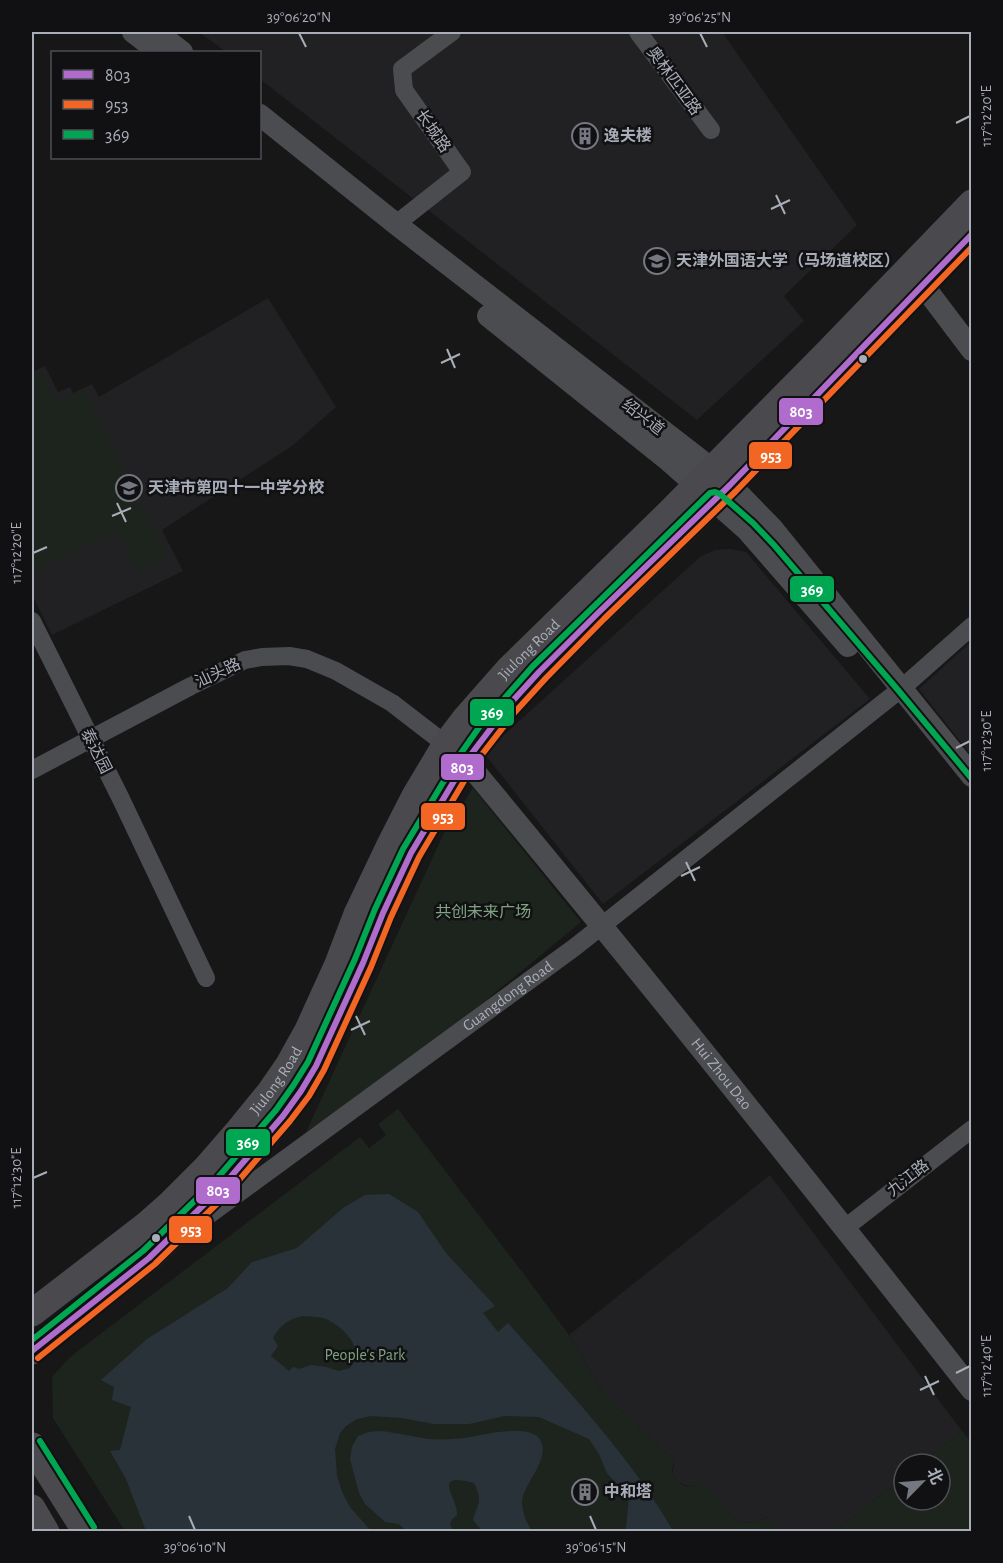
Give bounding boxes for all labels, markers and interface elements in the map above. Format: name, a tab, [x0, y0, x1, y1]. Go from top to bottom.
text: 39°06'20"N	[267, 10, 331, 25]
text: 39°06'25"N	[669, 10, 731, 25]
street label: 奥林匹亚路	[644, 43, 705, 118]
legend	[51, 51, 261, 159]
text: 803	[105, 67, 130, 85]
text: 117°12'20"E	[979, 85, 994, 147]
text: 953	[105, 97, 128, 115]
street label: 长城路	[413, 106, 454, 155]
building icon: 逸夫楼	[570, 121, 600, 151]
text: 369	[105, 127, 129, 145]
place label: 逸夫楼	[604, 127, 652, 144]
school or university icon: 天津外国语大学（马场道校区）	[642, 246, 672, 276]
place label: 天津外国语大学（马场道校区）	[676, 251, 900, 269]
unlabelled marker	[857, 353, 869, 365]
street label: 绍兴道	[619, 395, 667, 438]
line badge: 803	[778, 397, 824, 426]
text: 803	[789, 404, 813, 420]
line badge: 953	[748, 441, 793, 470]
text: 953	[760, 448, 782, 464]
school or university icon: 天津市第四十一中学分校	[114, 473, 144, 503]
place label: 天津市第四十一中学分校	[148, 478, 325, 496]
text: 117°12'20"E	[9, 522, 24, 584]
line badge: 369	[789, 575, 835, 603]
text: 369	[801, 582, 823, 598]
street label: Jiulong Road	[495, 616, 563, 683]
street label: 汕头路	[192, 655, 243, 690]
line badge: 369	[469, 698, 515, 727]
text: 369	[481, 705, 503, 721]
text: 117°12'30"E	[979, 711, 994, 771]
street label: 泰达园	[78, 726, 115, 776]
line badge: 803	[440, 753, 485, 781]
text: 803	[450, 760, 474, 776]
line badge: 953	[420, 802, 466, 831]
text: 953	[432, 809, 454, 825]
park label: 共创未来广场	[435, 903, 531, 920]
street label: Guangdong Road	[460, 958, 556, 1034]
street label: Hui Zhou Dao	[688, 1035, 755, 1113]
street label: Jiulong Road	[247, 1044, 305, 1118]
line badge: 369	[225, 1128, 271, 1157]
text: 369	[237, 1135, 259, 1151]
text: 117°12'30"E	[9, 1148, 24, 1208]
street label: 九江路	[884, 1156, 932, 1199]
line badge: 803	[195, 1176, 241, 1205]
text: 803	[206, 1183, 230, 1199]
line badge: 953	[168, 1215, 213, 1244]
text: 953	[180, 1222, 202, 1238]
unlabelled marker	[150, 1232, 162, 1244]
text: 117°12'40"E	[979, 1335, 994, 1397]
park label: People's Park	[325, 1347, 406, 1363]
north arrow	[892, 1452, 952, 1512]
text: 北	[924, 1465, 946, 1487]
building icon: 中和塔	[570, 1477, 600, 1507]
place label: 中和塔	[604, 1483, 652, 1500]
text: 39°06'10"N	[164, 1540, 226, 1555]
text: 39°06'15"N	[566, 1540, 626, 1555]

